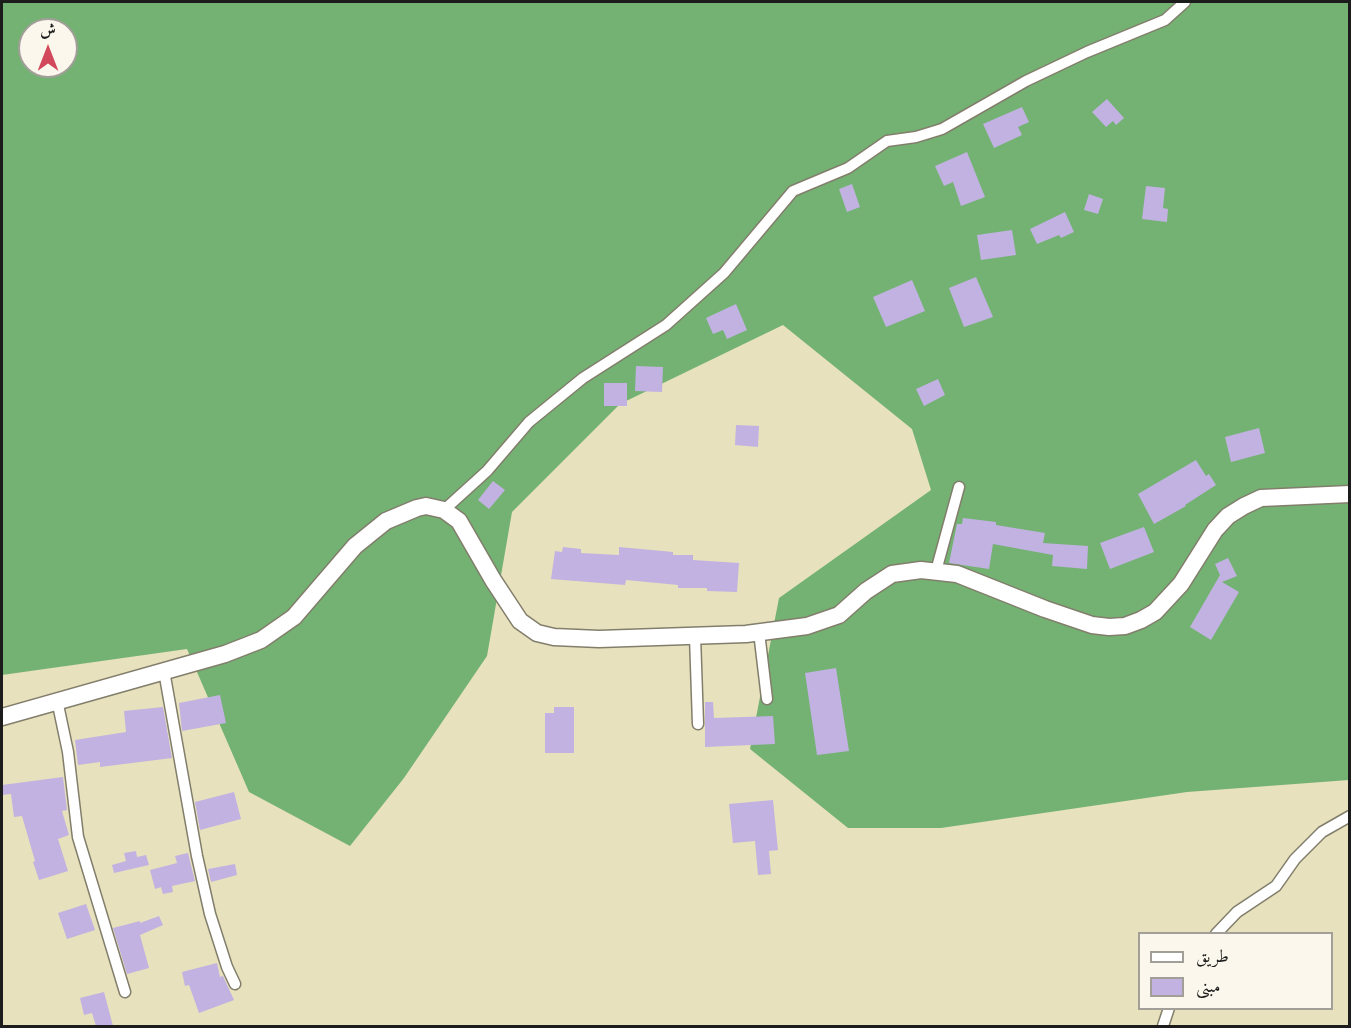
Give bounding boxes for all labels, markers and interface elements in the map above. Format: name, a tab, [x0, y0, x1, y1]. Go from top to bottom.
north arrow	[18, 18, 78, 78]
text: ش	[40, 20, 56, 43]
legend	[1138, 932, 1333, 1010]
text: طريق	[1196, 945, 1229, 971]
text: مبنى	[1196, 975, 1221, 1001]

